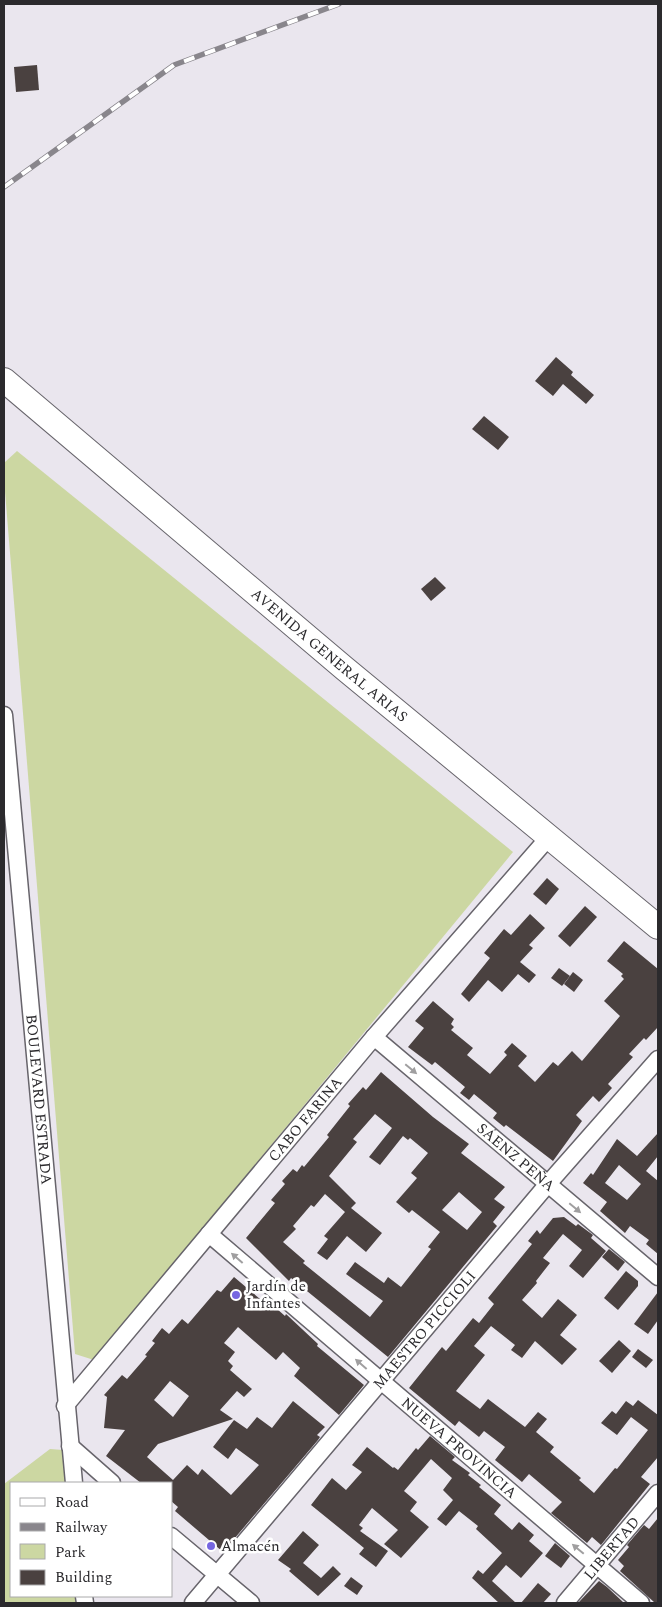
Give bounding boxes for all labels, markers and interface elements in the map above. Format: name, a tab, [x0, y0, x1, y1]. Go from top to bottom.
street label: AVENIDA GENERAL ARIAS	[246, 583, 412, 728]
street label: BOULEVARD ESTRADA	[19, 1013, 58, 1186]
one-way arrow	[404, 1063, 417, 1074]
street label: CABO FARINA	[263, 1072, 348, 1167]
street label: SÁENZ PEÑA	[472, 1118, 560, 1197]
one-way arrow	[568, 1202, 581, 1213]
one-way arrow	[231, 1253, 244, 1264]
street label: MAESTRO PICCIOLI	[368, 1266, 482, 1395]
place label: Jardín de Infantes	[246, 1275, 306, 1315]
marker: Jardín de Infantes	[230, 1289, 242, 1301]
one-way arrow	[354, 1359, 367, 1370]
street label: NUEVA PROVINCIA	[396, 1392, 522, 1504]
legend	[10, 1482, 172, 1597]
text: Road	[55, 1491, 89, 1514]
street label: LIBERTAD	[578, 1511, 646, 1585]
text: Railway	[55, 1516, 108, 1539]
place label: Almacén	[221, 1535, 280, 1558]
marker: Almacén	[205, 1540, 217, 1552]
text: Park	[55, 1541, 86, 1564]
one-way arrow	[571, 1543, 584, 1554]
text: Building	[55, 1566, 112, 1589]

